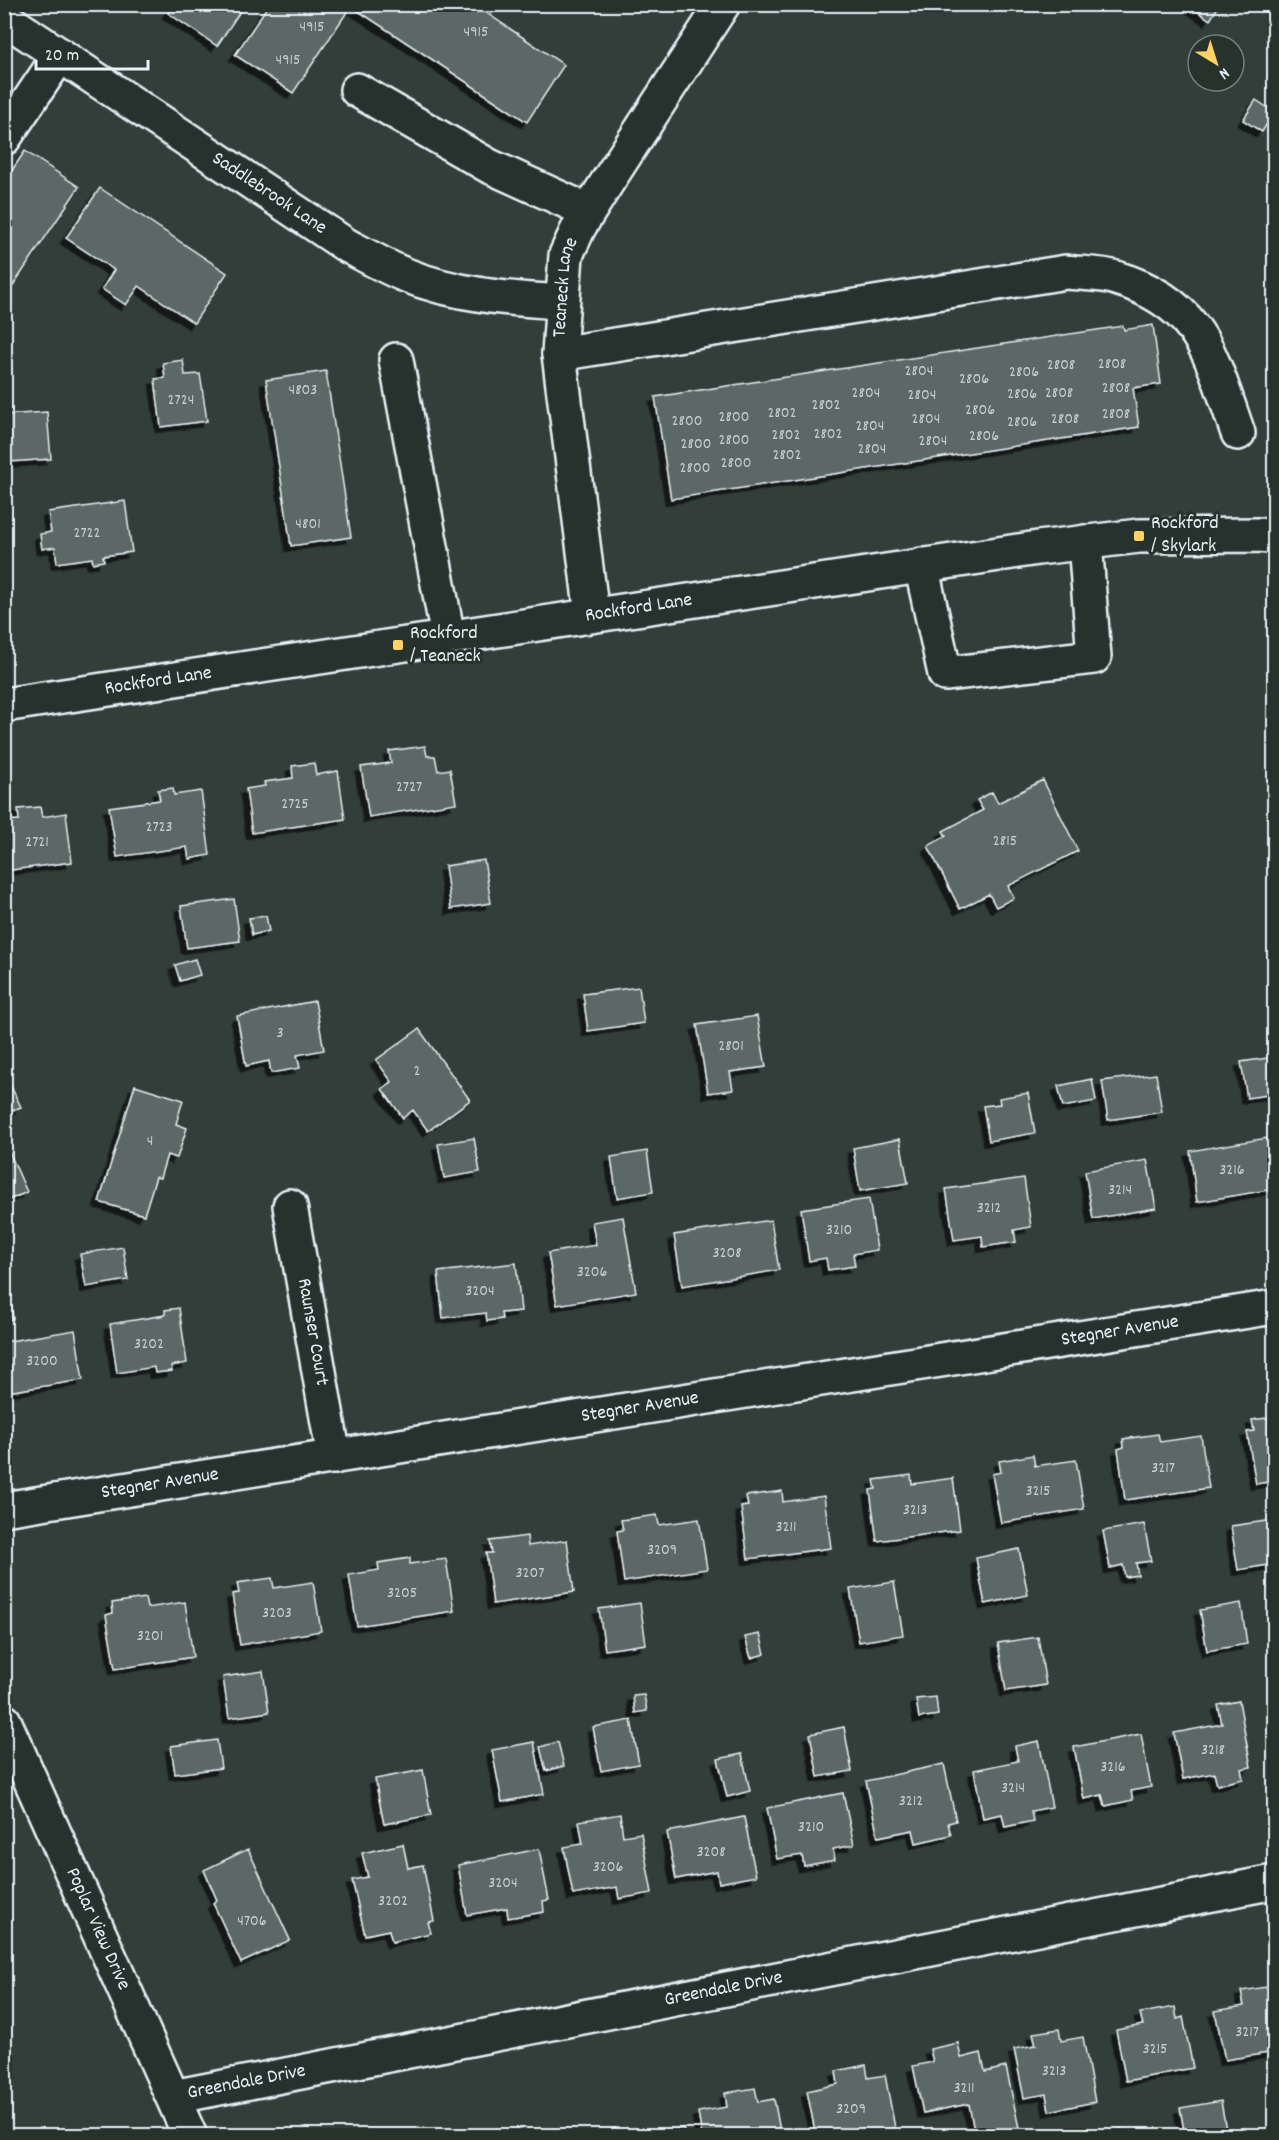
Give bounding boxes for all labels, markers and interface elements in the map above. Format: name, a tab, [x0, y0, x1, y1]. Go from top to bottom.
house number: 4915	[300, 16, 324, 39]
house number: 4915	[464, 21, 488, 44]
scale bar	[36, 33, 148, 71]
north arrow	[1186, 33, 1246, 93]
text: 20 m	[45, 44, 79, 69]
house number: 4915	[276, 49, 300, 72]
text: N	[1213, 61, 1234, 84]
street label: Saddlebrook Lane	[206, 145, 332, 242]
street label: Teaneck Lane	[546, 233, 586, 338]
house number: 2808	[1098, 353, 1126, 376]
house number: 2808	[1047, 354, 1075, 377]
house number: 2804	[905, 360, 933, 383]
house number: 2806	[1009, 361, 1039, 384]
house number: 2806	[959, 368, 989, 391]
house number: 2808	[1102, 377, 1130, 400]
house number: 4803	[289, 379, 317, 402]
house number: 2804	[852, 382, 880, 405]
house number: 2808	[1045, 382, 1073, 405]
house number: 2806	[1007, 383, 1037, 406]
house number: 2804	[908, 384, 936, 407]
house number: 2724	[168, 389, 194, 412]
house number: 2802	[811, 394, 841, 417]
house number: 2806	[965, 399, 995, 422]
house number: 2802	[767, 402, 797, 425]
house number: 2808	[1102, 403, 1130, 426]
house number: 2800	[719, 406, 749, 429]
house number: 2804	[912, 408, 940, 431]
house number: 2808	[1051, 408, 1079, 431]
house number: 2800	[672, 410, 702, 433]
house number: 2806	[1007, 411, 1037, 434]
house number: 2804	[856, 415, 884, 438]
house number: 2802	[813, 423, 843, 446]
house number: 2802	[771, 424, 801, 447]
house number: 2806	[969, 425, 999, 448]
house number: 2800	[719, 429, 749, 452]
house number: 2804	[919, 430, 947, 453]
house number: 2800	[681, 433, 711, 456]
house number: 2804	[858, 438, 886, 461]
house number: 2802	[772, 444, 802, 467]
house number: 2800	[721, 452, 751, 475]
house number: 2800	[680, 457, 710, 480]
place label: Rockford / Skylark	[1151, 510, 1219, 561]
house number: 4801	[295, 513, 321, 536]
house number: 2722	[73, 522, 101, 545]
marker: Rockford / Skylark	[1132, 529, 1146, 543]
street label: Rockford Lane	[583, 587, 694, 631]
place label: Rockford / Teaneck	[410, 620, 481, 671]
marker: Rockford / Teaneck	[391, 638, 405, 652]
street label: Rockford Lane	[103, 660, 214, 704]
house number: 2727	[396, 776, 422, 799]
house number: 2725	[281, 793, 309, 816]
house number: 2723	[145, 816, 173, 839]
house number: 2815	[993, 830, 1017, 853]
house number: 2721	[25, 831, 49, 854]
house number: 3	[276, 1022, 284, 1045]
house number: 2801	[718, 1035, 744, 1058]
house number: 2	[414, 1060, 421, 1083]
house number: 4	[147, 1130, 153, 1153]
house number: 3216	[1219, 1159, 1245, 1182]
house number: 3214	[1108, 1179, 1132, 1202]
house number: 3212	[977, 1197, 1001, 1220]
house number: 3210	[826, 1219, 852, 1242]
house number: 3208	[712, 1242, 742, 1265]
house number: 3206	[577, 1261, 607, 1284]
street label: Raunser Court	[289, 1276, 335, 1388]
house number: 3204	[465, 1280, 495, 1303]
street label: Stegner Avenue	[1059, 1308, 1181, 1355]
house number: 3202	[134, 1333, 164, 1356]
house number: 3200	[26, 1350, 58, 1373]
street label: Stegner Avenue	[579, 1385, 701, 1431]
house number: 3217	[1151, 1457, 1175, 1480]
street label: Stegner Avenue	[99, 1461, 221, 1507]
house number: 3215	[1025, 1480, 1051, 1503]
house number: 3213	[903, 1499, 927, 1522]
house number: 3211	[775, 1516, 797, 1539]
house number: 3209	[647, 1539, 677, 1562]
house number: 3207	[516, 1562, 544, 1585]
house number: 3205	[387, 1582, 417, 1605]
house number: 3203	[262, 1602, 292, 1625]
house number: 3201	[137, 1625, 163, 1648]
house number: 3218	[1201, 1739, 1225, 1762]
house number: 3216	[1100, 1756, 1126, 1779]
house number: 3214	[1001, 1777, 1025, 1800]
house number: 3212	[899, 1790, 923, 1813]
house number: 3210	[798, 1816, 824, 1839]
house number: 3208	[696, 1841, 726, 1864]
house number: 3206	[593, 1856, 623, 1879]
street label: Poplar View Drive	[58, 1863, 137, 1995]
house number: 3204	[488, 1872, 518, 1895]
house number: 3202	[378, 1890, 408, 1913]
house number: 4706	[237, 1910, 267, 1933]
street label: Greendale Drive	[662, 1964, 785, 2015]
house number: 3217	[1235, 2021, 1259, 2044]
house number: 3215	[1142, 2038, 1168, 2061]
street label: Greendale Drive	[185, 2057, 308, 2108]
house number: 3213	[1042, 2060, 1066, 2083]
house number: 3211	[953, 2077, 975, 2100]
house number: 3209	[836, 2098, 866, 2121]

